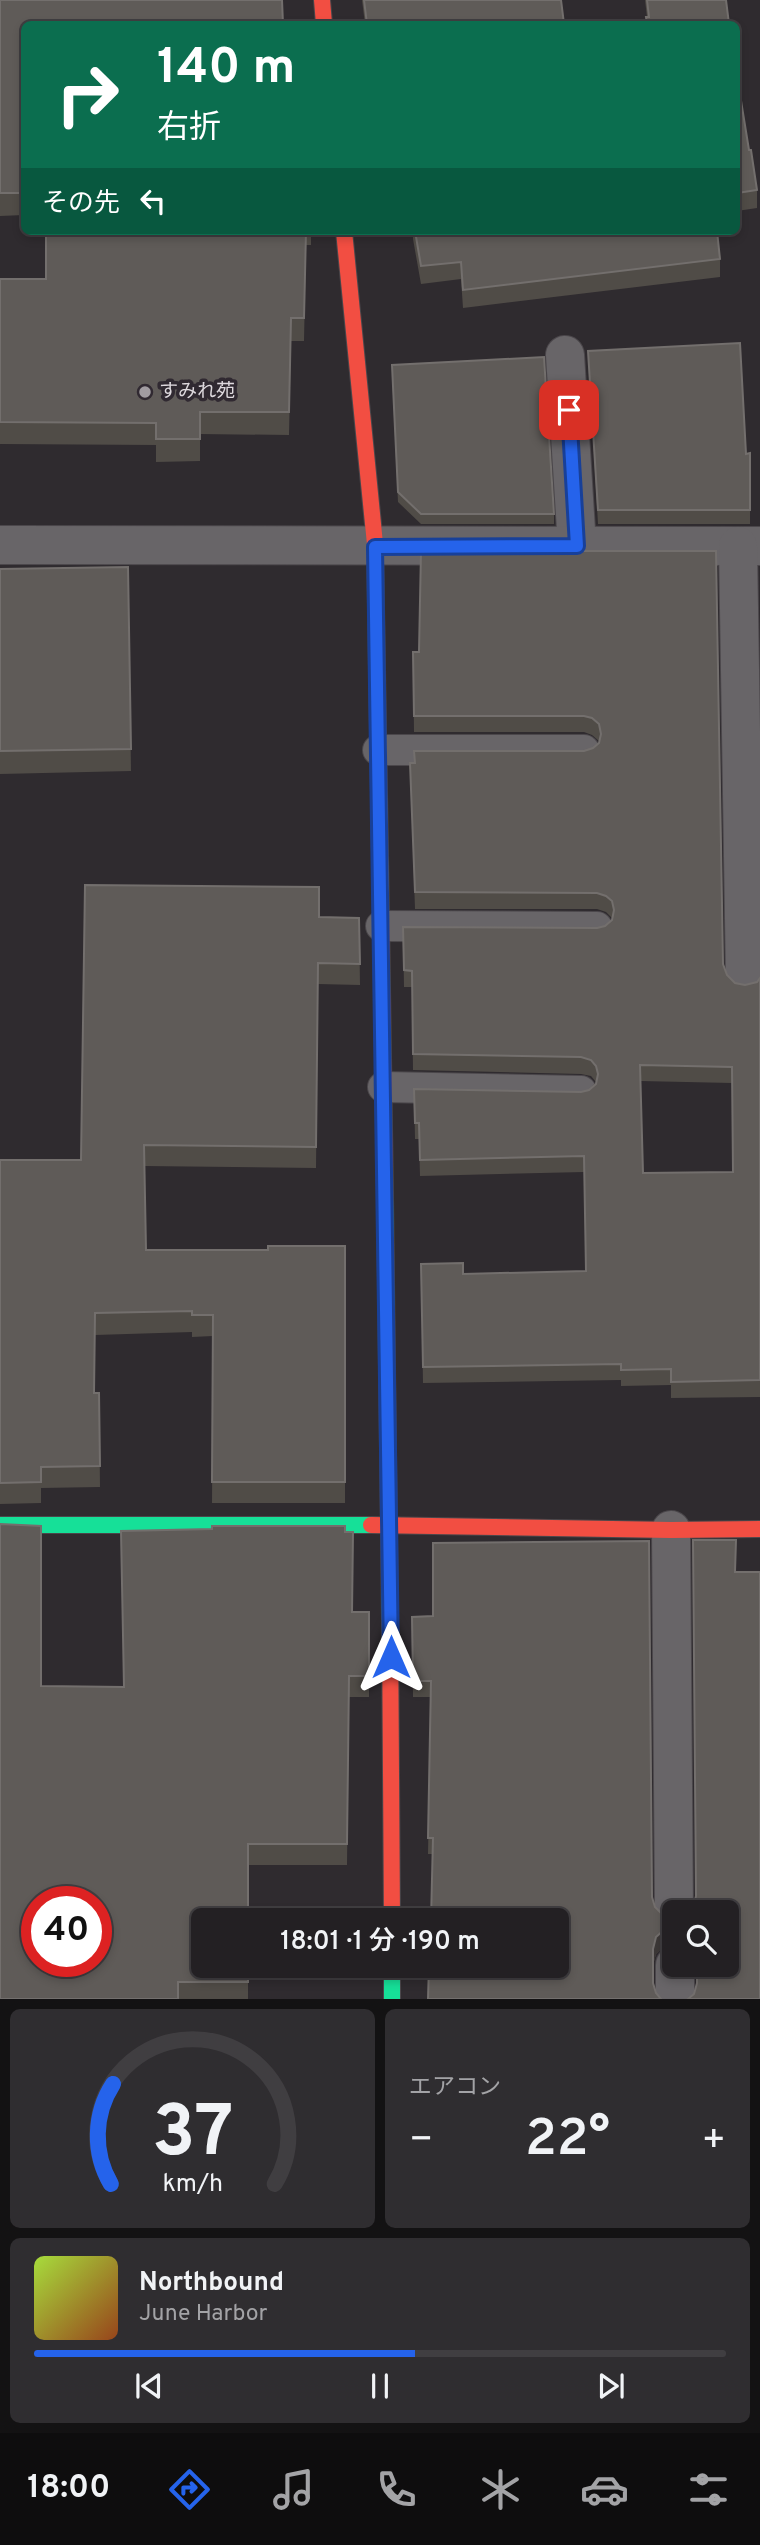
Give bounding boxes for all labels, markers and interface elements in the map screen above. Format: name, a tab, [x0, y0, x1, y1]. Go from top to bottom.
text: 140 m	[157, 39, 296, 101]
icon: right	[42, 49, 133, 140]
text: 右折	[157, 109, 221, 149]
icon: left	[134, 182, 172, 220]
text: その先	[42, 188, 120, 221]
place label: すみれ苑	[159, 380, 235, 404]
pin	[539, 380, 599, 440]
marker: すみれ苑	[137, 384, 153, 400]
icon: arrive	[550, 391, 588, 429]
position arrow	[354, 1620, 428, 1694]
speed limit sign: 40	[21, 1886, 112, 1977]
map controls	[662, 1900, 739, 1977]
button: search	[662, 1900, 739, 1977]
text: 18:01 · 1 分 · 190 m	[280, 1926, 480, 1959]
text: エアコン	[409, 2074, 501, 2103]
text: 37	[152, 2091, 233, 2183]
text: 22°	[525, 2108, 610, 2174]
text: −	[409, 2117, 434, 2166]
text: +	[701, 2117, 726, 2166]
text: km/h	[162, 2169, 223, 2201]
text: Northbound	[139, 2267, 284, 2300]
text: June Harbor	[139, 2300, 267, 2329]
icon: previous	[130, 2367, 168, 2405]
icon: pause	[361, 2367, 399, 2405]
icon: next	[592, 2367, 630, 2405]
icon: directions	[165, 2465, 214, 2514]
icon: music	[269, 2465, 318, 2514]
icon: phone	[372, 2465, 421, 2514]
icon: climate	[476, 2465, 525, 2514]
icon: car	[580, 2465, 629, 2514]
icon: filters	[684, 2465, 733, 2514]
text: 18:00	[27, 2469, 110, 2509]

